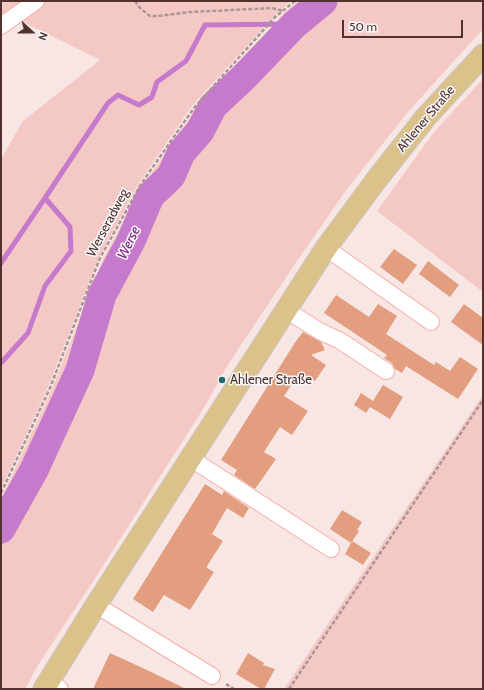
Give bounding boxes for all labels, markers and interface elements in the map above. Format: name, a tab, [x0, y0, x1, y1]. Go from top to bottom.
north arrow	[12, 12, 52, 52]
scale bar	[344, 12, 465, 38]
text: 50 m	[349, 19, 377, 34]
text: N	[35, 30, 51, 42]
street label: Ahlener Straße	[394, 83, 458, 155]
street label: Werseradweg	[84, 186, 132, 260]
water label: Werse	[114, 224, 144, 262]
place label: Ahlener Straße	[230, 372, 312, 388]
marker: Ahlener Straße	[217, 375, 227, 385]

